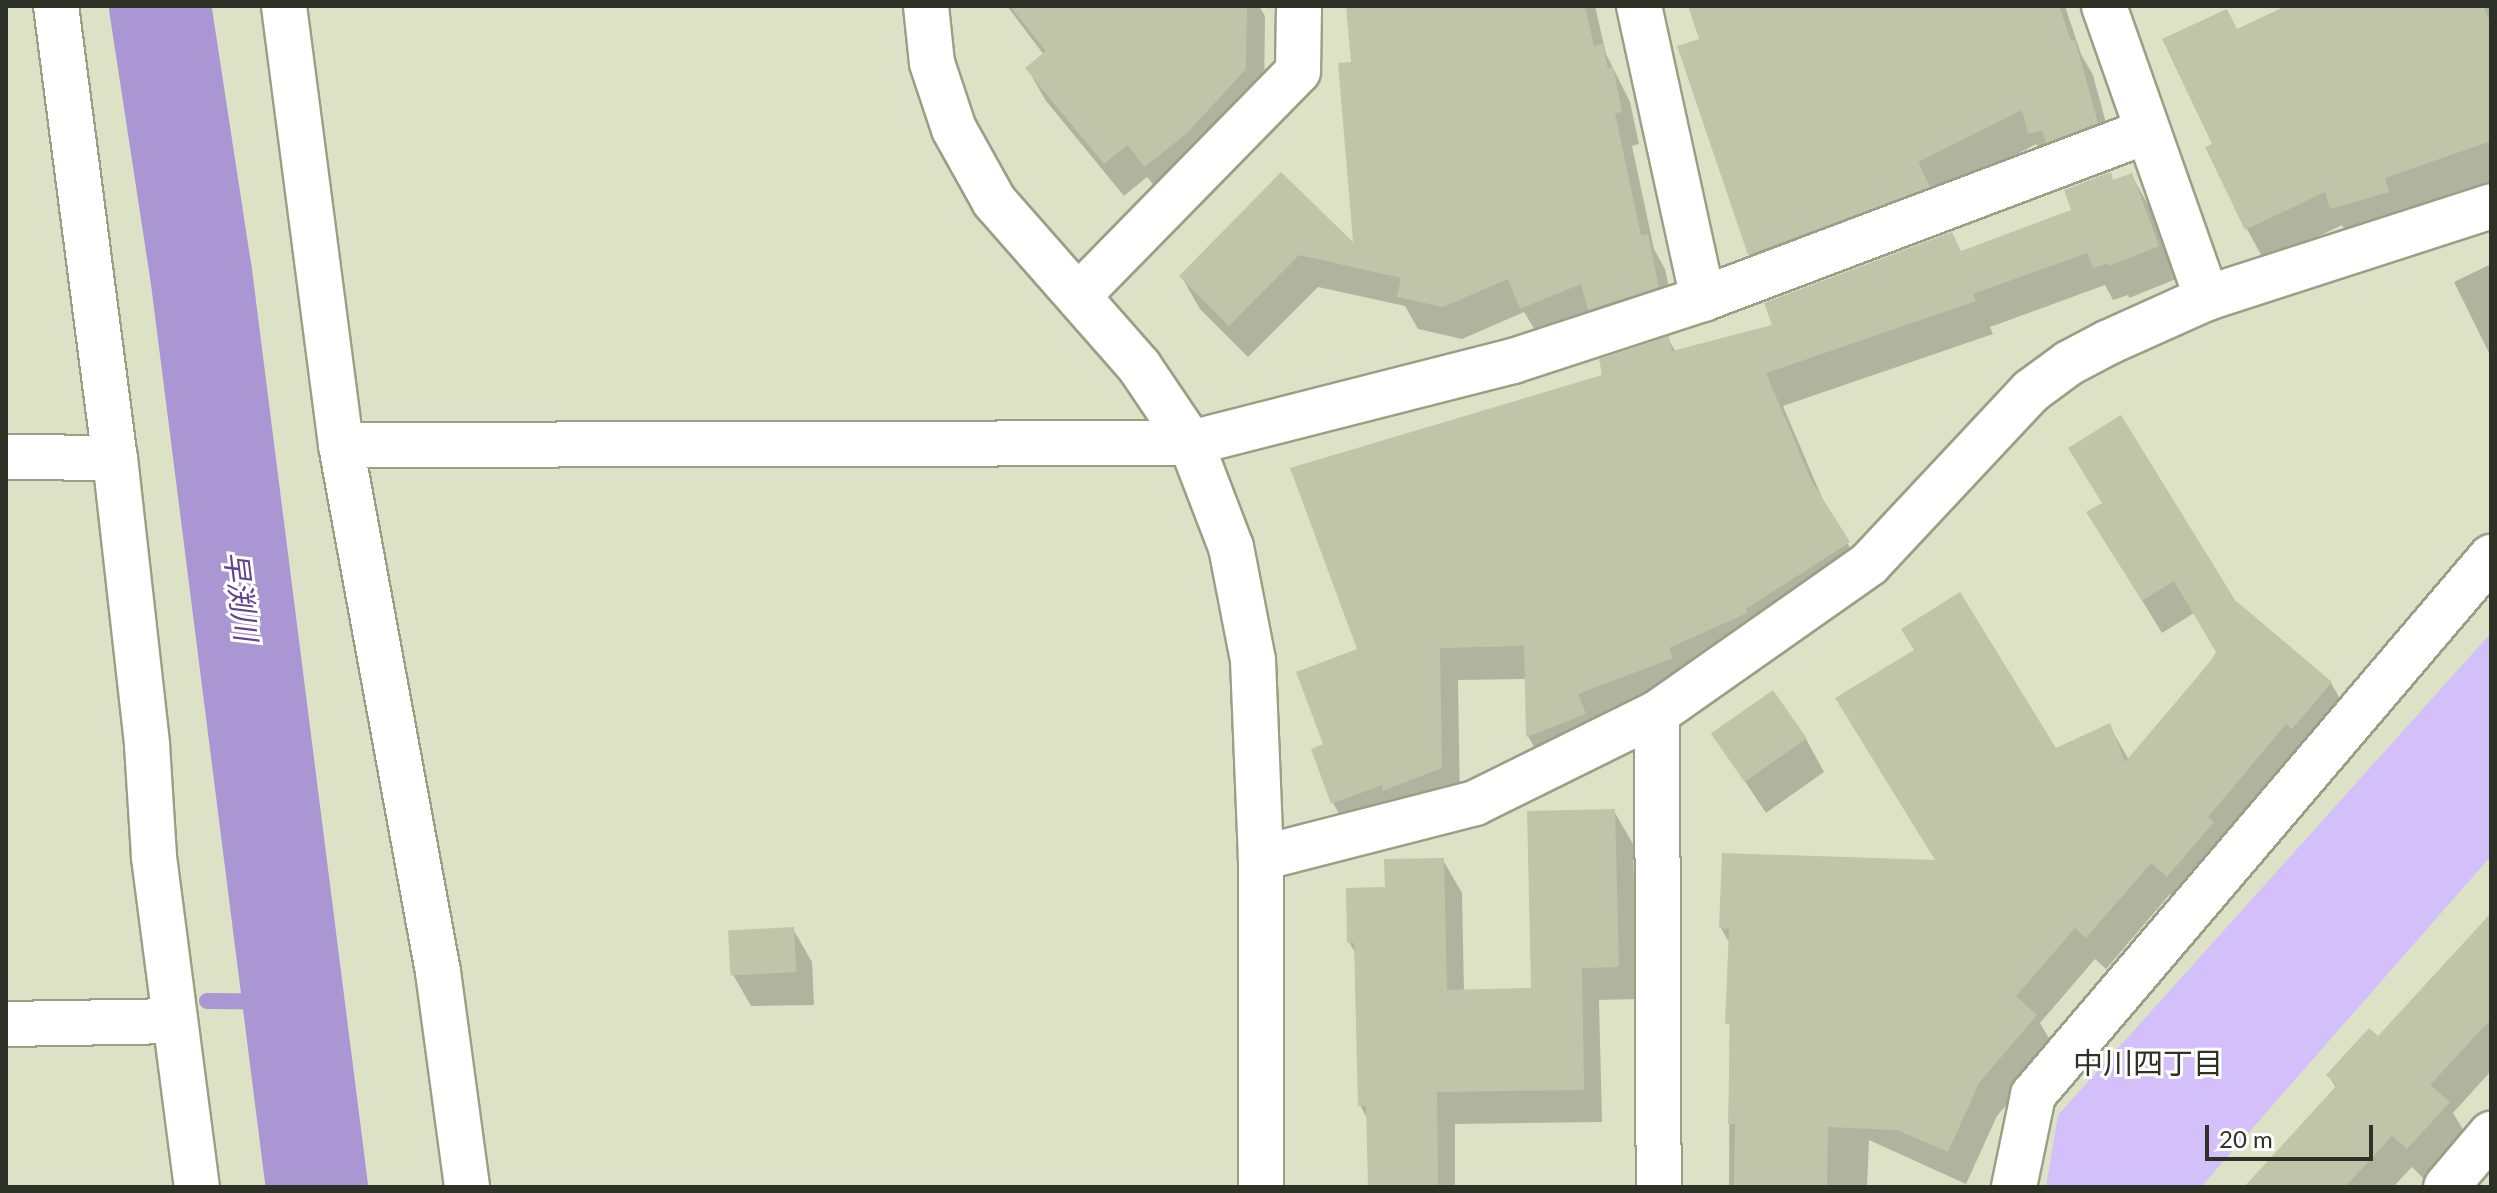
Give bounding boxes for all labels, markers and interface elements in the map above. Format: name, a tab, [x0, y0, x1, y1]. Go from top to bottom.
water label: 早渕川	[219, 549, 265, 643]
district label: 中川四丁目	[2073, 1044, 2223, 1080]
scale bar	[2209, 1109, 2377, 1159]
text: 20 m	[2219, 1124, 2273, 1153]

